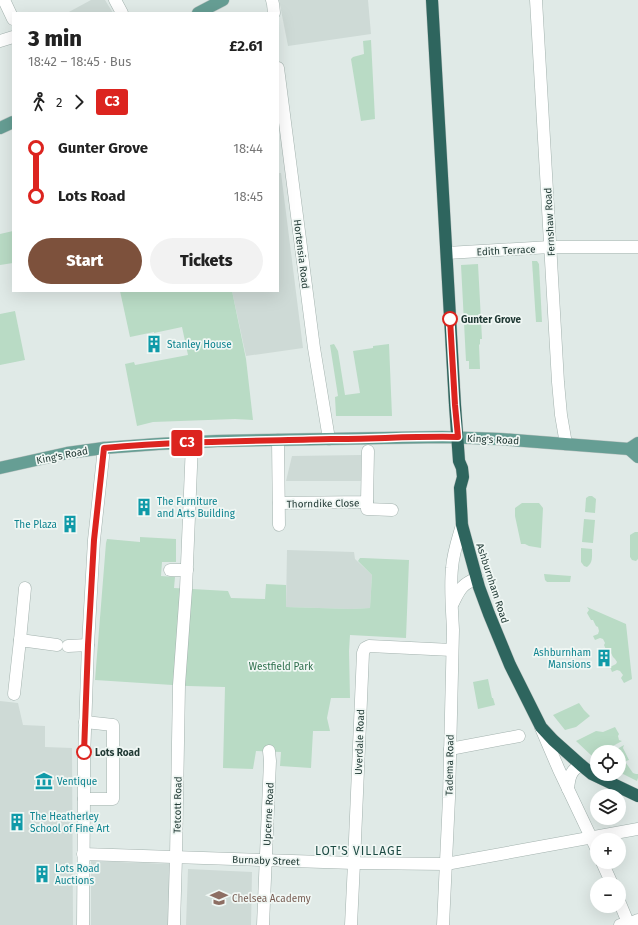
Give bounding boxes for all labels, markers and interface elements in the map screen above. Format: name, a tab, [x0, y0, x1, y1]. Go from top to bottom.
text: 3 min	[28, 25, 82, 52]
text: £2.61	[229, 37, 263, 55]
text: 18:42 – 18:45 · Bus	[28, 54, 131, 69]
icon: walk	[28, 91, 50, 113]
icon: forward	[68, 91, 90, 113]
text: C3	[104, 93, 120, 110]
text: 2	[56, 95, 62, 110]
text: Gunter Grove	[58, 139, 148, 157]
text: 18:44	[233, 141, 263, 156]
text: Lots Road	[58, 187, 126, 205]
street label: Fernshaw Road	[542, 187, 558, 256]
text: 18:45	[234, 189, 263, 204]
street label: Hortensia Road	[291, 219, 311, 290]
button: Start	[28, 238, 142, 284]
button: Tickets	[150, 238, 263, 284]
street label: Edith Terrace	[476, 243, 536, 259]
marker: Gunter Grove	[442, 311, 458, 327]
place label: Gunter Grove	[461, 314, 521, 326]
building icon: Stanley House	[144, 334, 164, 354]
place label: Stanley House	[167, 339, 232, 351]
line badge: C3	[169, 430, 205, 456]
street label: King's Road	[467, 433, 519, 447]
text: C3	[179, 434, 195, 451]
street label: King's Road	[35, 445, 89, 467]
place label: The Furniture and Arts Building	[157, 496, 236, 520]
building icon: The Furniture and Arts Building	[134, 497, 154, 517]
street label: Thorndike Close	[286, 497, 360, 511]
building icon: The Plaza	[60, 514, 80, 534]
place label: The Plaza	[14, 519, 57, 531]
street label: Ashburnham Road	[473, 542, 511, 625]
place label: Ashburnham Mansions	[533, 647, 591, 671]
building icon: Ashburnham Mansions	[594, 648, 614, 668]
park label: Westfield Park	[249, 661, 314, 673]
street label: Uverdale Road	[353, 709, 367, 775]
street label: Tadema Road	[443, 734, 457, 796]
marker: Lots Road	[76, 744, 92, 760]
map controls	[590, 745, 626, 913]
button: locate	[590, 745, 626, 781]
place label: Lots Road	[95, 747, 140, 759]
museum icon: Ventique	[34, 771, 54, 791]
place label: Ventique	[57, 776, 97, 788]
street label: Tetcott Road	[172, 776, 184, 834]
street label: Upcerne Road	[261, 782, 277, 846]
button: layers	[590, 789, 626, 825]
place label: The Heatherley School of Fine Art	[30, 811, 110, 835]
building icon: The Heatherley School of Fine Art	[7, 812, 27, 832]
button: +	[590, 833, 626, 869]
district label: LOT'S VILLAGE	[315, 844, 403, 858]
street label: Burnaby Street	[232, 854, 300, 868]
place label: Lots Road Auctions	[55, 863, 100, 887]
building icon: Lots Road Auctions	[32, 864, 52, 884]
button: −	[590, 877, 626, 913]
school or university icon: Chelsea Academy	[209, 888, 229, 908]
place label: Chelsea Academy	[232, 893, 311, 905]

